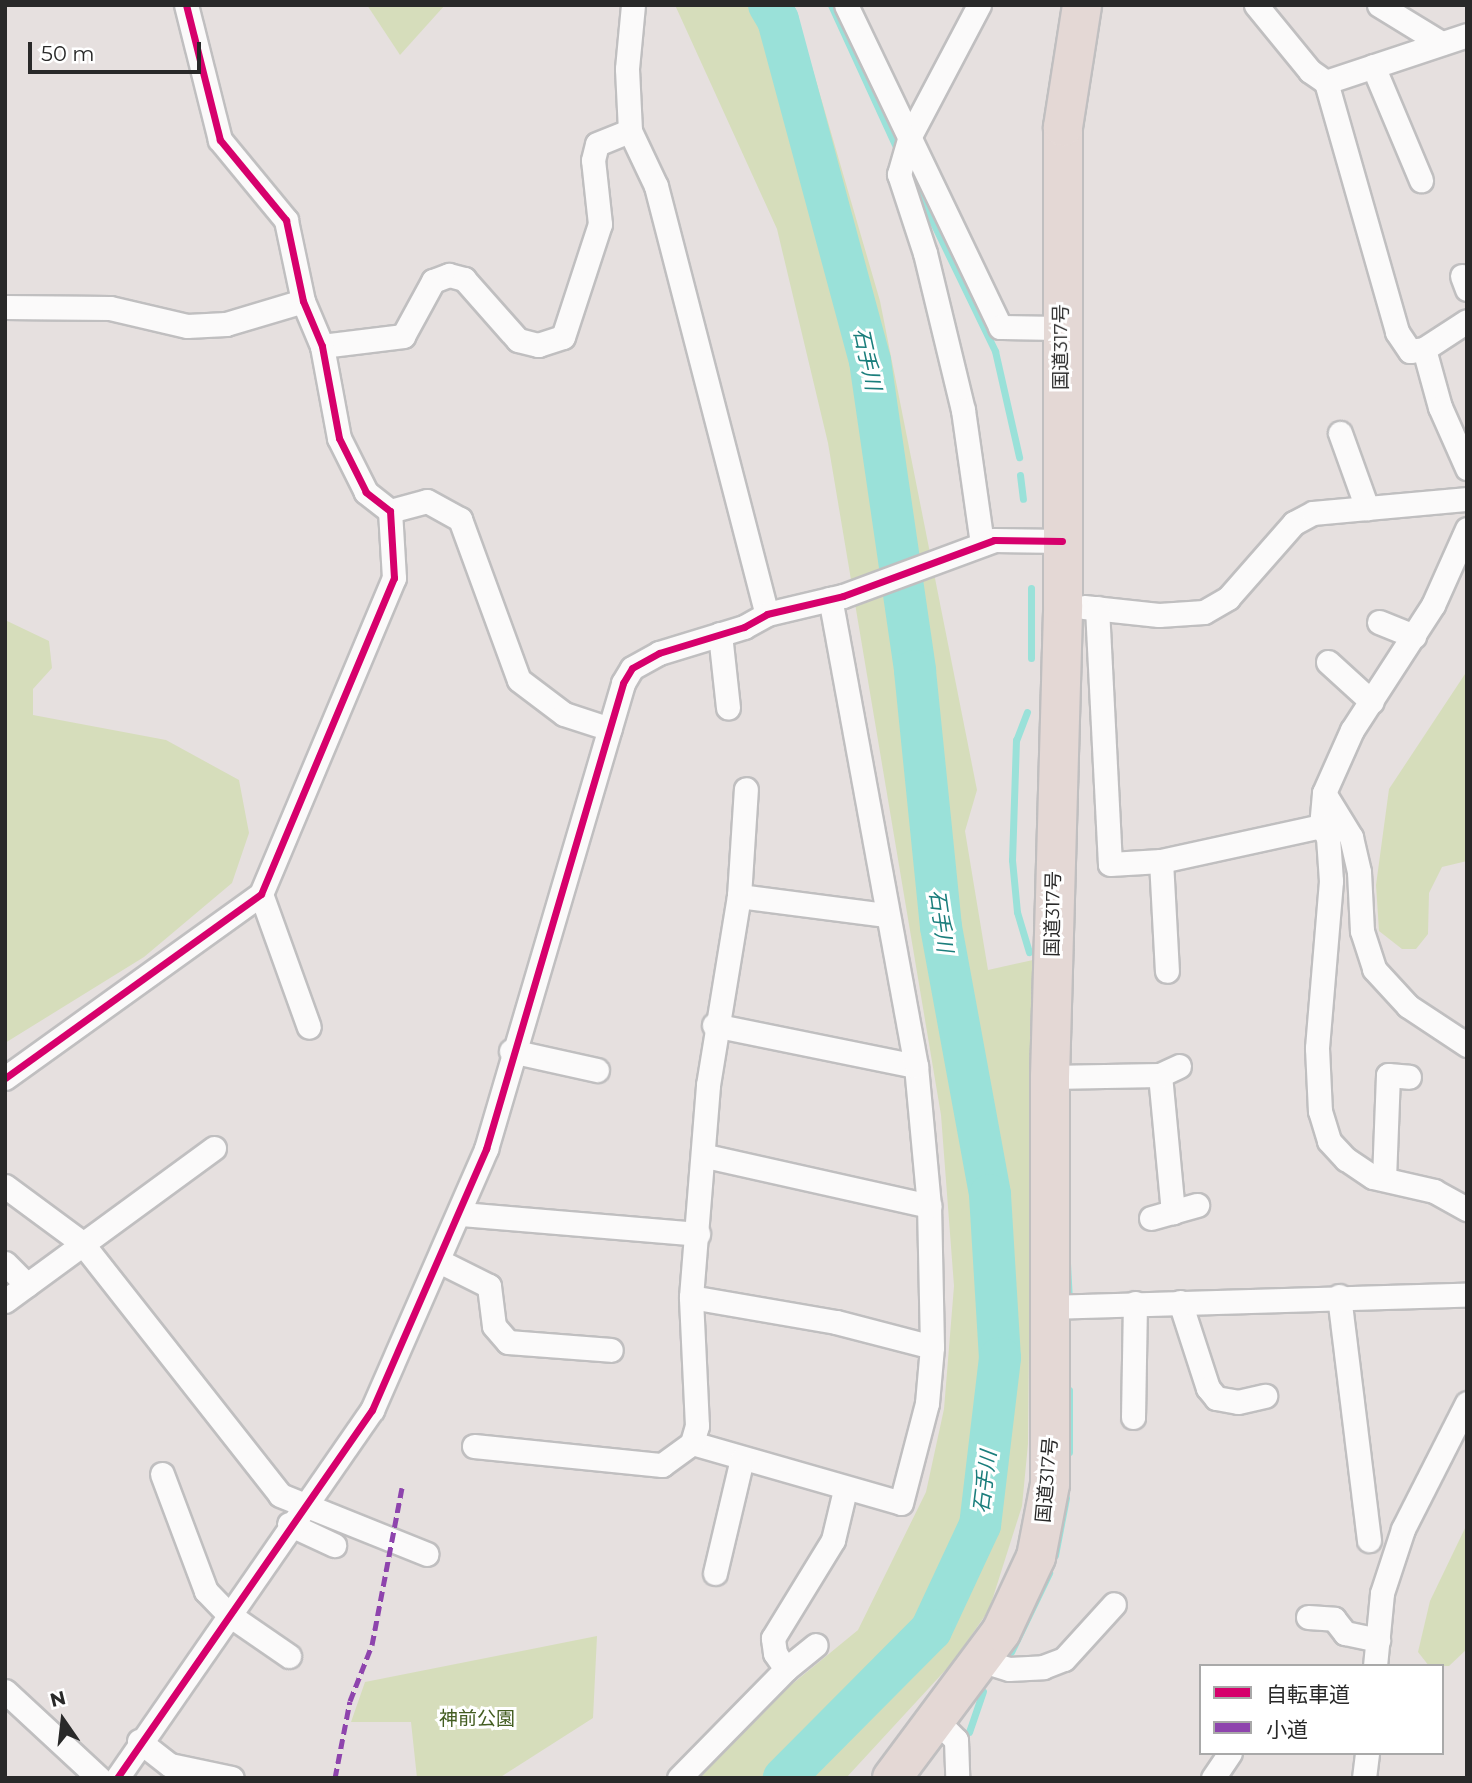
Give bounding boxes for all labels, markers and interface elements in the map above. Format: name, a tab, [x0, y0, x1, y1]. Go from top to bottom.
scale bar	[32, 28, 205, 72]
text: 50 m	[41, 41, 95, 66]
street label: 国道317号	[1050, 304, 1072, 390]
water label: 石手川	[848, 326, 886, 392]
street label: 国道317号	[1041, 871, 1065, 957]
water label: 石手川	[924, 888, 958, 954]
street label: 国道317号	[1032, 1436, 1062, 1524]
water label: 石手川	[969, 1449, 1001, 1515]
legend	[1199, 1664, 1444, 1755]
text: 自転車道	[1266, 1682, 1350, 1707]
north arrow	[28, 1685, 98, 1755]
text: N	[48, 1686, 68, 1712]
park label: 神前公園	[439, 1708, 515, 1730]
text: 小道	[1266, 1717, 1308, 1742]

